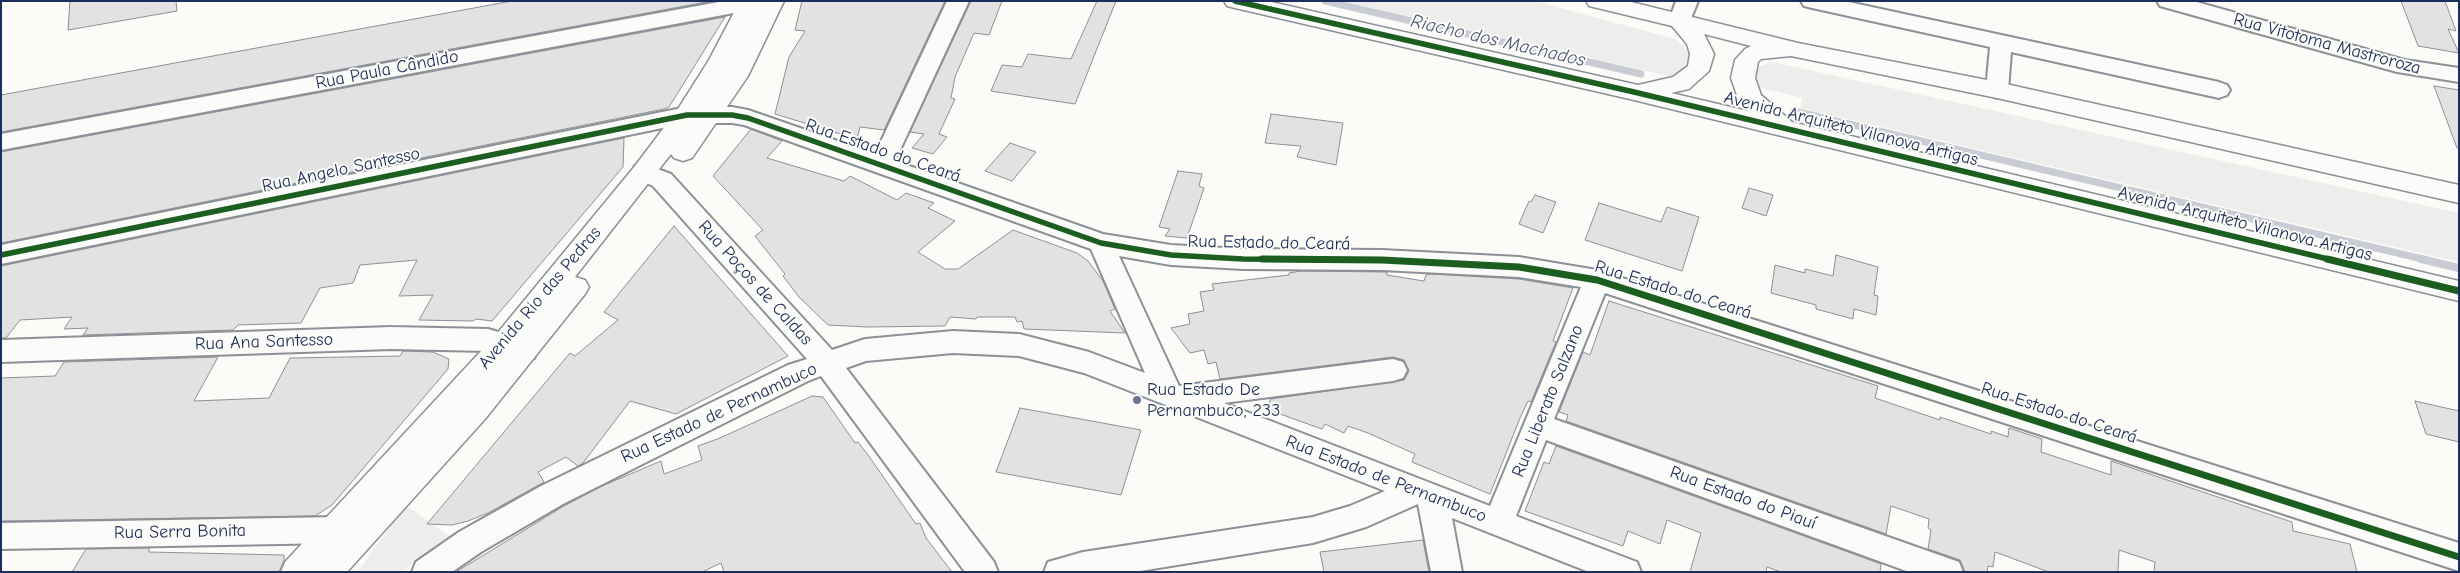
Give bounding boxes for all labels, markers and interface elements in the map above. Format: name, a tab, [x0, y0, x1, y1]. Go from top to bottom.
street label: Rua Vitotoma Mastroroza	[2231, 9, 2423, 79]
water label: Riacho dos Machados	[1408, 10, 1588, 72]
street label: Rua Paula Cândido	[314, 46, 460, 94]
street label: Avenida Arquiteto Vilanova Artigas	[1722, 87, 1980, 171]
street label: Rua Estado do Ceará	[802, 114, 964, 188]
street label: Rua Angelo Santesso	[260, 143, 422, 197]
street label: Avenida Arquiteto Vilanova Artigas	[2116, 182, 2374, 266]
street label: Rua Poços de Caldas	[693, 216, 817, 350]
street label: Avenida Rio das Pedras	[474, 222, 606, 374]
street label: Rua Estado do Ceará	[1187, 231, 1351, 255]
street label: Rua Estado do Ceará	[1592, 256, 1754, 324]
street label: Rua Liberato Salzano	[1508, 322, 1588, 480]
street label: Rua Ana Santesso	[195, 329, 333, 355]
street label: Rua Estado de Pernambuco	[618, 358, 820, 468]
street label: Rua Estado do Ceará	[1978, 378, 2140, 448]
place label: Rua Estado De Pernambuco, 233	[1147, 379, 1280, 422]
marker: Rua Estado De Pernambuco, 233	[1131, 394, 1143, 406]
street label: Rua Estado de Pernambuco	[1282, 431, 1490, 527]
street label: Rua Estado do Piauí	[1667, 461, 1819, 535]
street label: Rua Serra Bonita	[114, 520, 246, 544]

